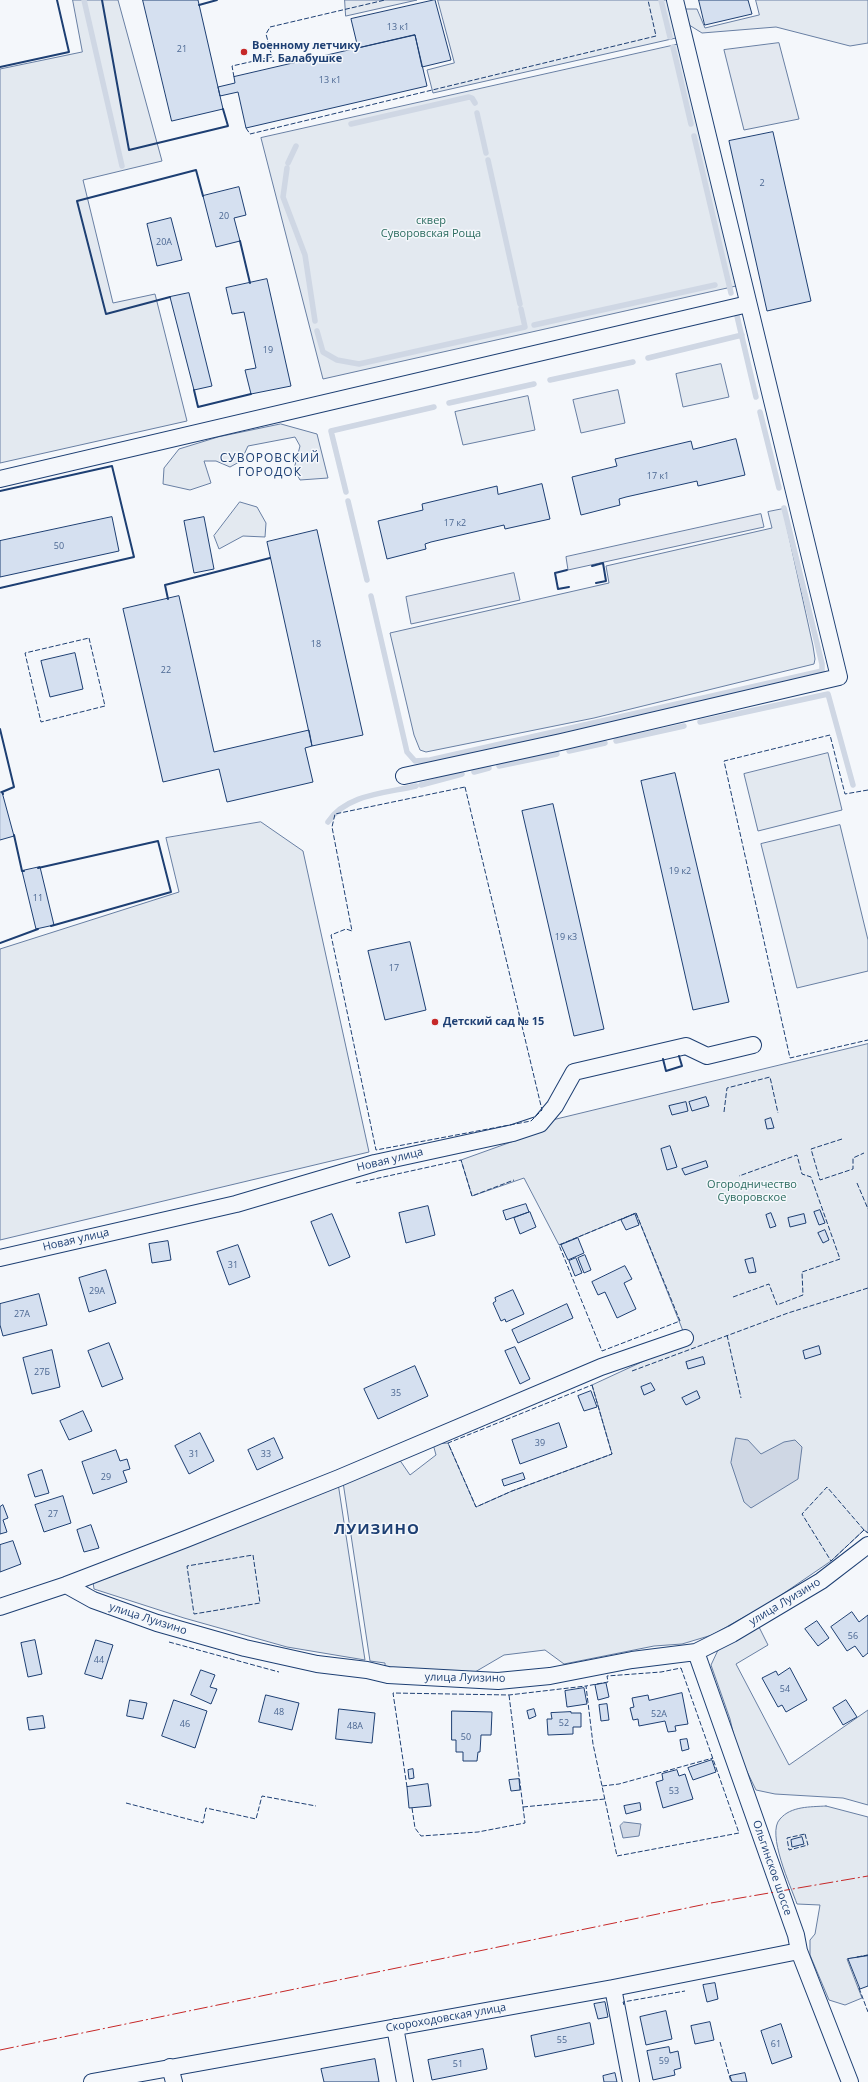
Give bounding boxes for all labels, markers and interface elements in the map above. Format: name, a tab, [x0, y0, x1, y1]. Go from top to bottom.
house number: 13 к1	[387, 22, 409, 32]
place label: Военному летчику М.Г. Балабушке	[252, 39, 360, 65]
house number: 21	[177, 44, 187, 54]
marker: Военному летчику М.Г. Балабушке	[239, 47, 249, 57]
house number: 13 к1	[319, 75, 341, 85]
house number: 2	[759, 178, 765, 188]
house number: 20	[219, 211, 229, 221]
park label: сквер Суворовская Роща	[381, 214, 481, 240]
house number: 20А	[156, 237, 172, 247]
house number: 19	[263, 345, 273, 355]
district label: СУВОРОВСКИЙ ГОРОДОК	[220, 452, 320, 480]
house number: 17 к1	[647, 471, 669, 481]
house number: 17 к2	[444, 518, 466, 528]
house number: 50	[54, 541, 64, 551]
house number: 18	[311, 639, 321, 649]
house number: 22	[161, 665, 171, 675]
house number: 19 к2	[669, 866, 691, 876]
house number: 11	[33, 893, 43, 903]
house number: 19 к3	[555, 932, 577, 942]
house number: 17	[389, 963, 399, 973]
place label: Детский сад № 15	[443, 1015, 544, 1029]
marker: Детский сад № 15	[430, 1017, 440, 1027]
street label: Новая улица	[355, 1145, 425, 1175]
park label: Огородничество Суворовское	[707, 1178, 797, 1204]
street label: Новая улица	[41, 1226, 111, 1254]
house number: 31	[228, 1260, 238, 1270]
house number: 29А	[89, 1286, 105, 1296]
house number: 27А	[14, 1309, 30, 1319]
house number: 27Б	[34, 1367, 50, 1377]
house number: 35	[391, 1388, 401, 1398]
house number: 39	[535, 1438, 545, 1448]
house number: 31	[189, 1449, 199, 1459]
house number: 33	[261, 1449, 271, 1459]
house number: 29	[101, 1472, 111, 1482]
house number: 27	[48, 1509, 58, 1519]
district label: ЛУИЗИНО	[334, 1521, 420, 1539]
street label: улица Луизино	[747, 1576, 823, 1628]
street label: улица Луизино	[108, 1600, 188, 1638]
house number: 56	[848, 1631, 858, 1641]
house number: 44	[94, 1655, 104, 1665]
street label: улица Луизино	[425, 1671, 505, 1685]
house number: 54	[780, 1684, 790, 1694]
house number: 48	[274, 1707, 284, 1717]
house number: 52А	[651, 1709, 667, 1719]
house number: 52	[559, 1718, 569, 1728]
house number: 46	[180, 1719, 190, 1729]
house number: 48А	[347, 1721, 363, 1731]
house number: 50	[461, 1732, 471, 1742]
house number: 53	[669, 1786, 679, 1796]
street label: Ольгинское шоссе	[750, 1819, 794, 1917]
street label: Скороходовская улица	[385, 2001, 507, 2035]
house number: 55	[557, 2035, 567, 2045]
house number: 61	[771, 2039, 781, 2049]
house number: 59	[659, 2056, 669, 2066]
house number: 51	[453, 2059, 463, 2069]

